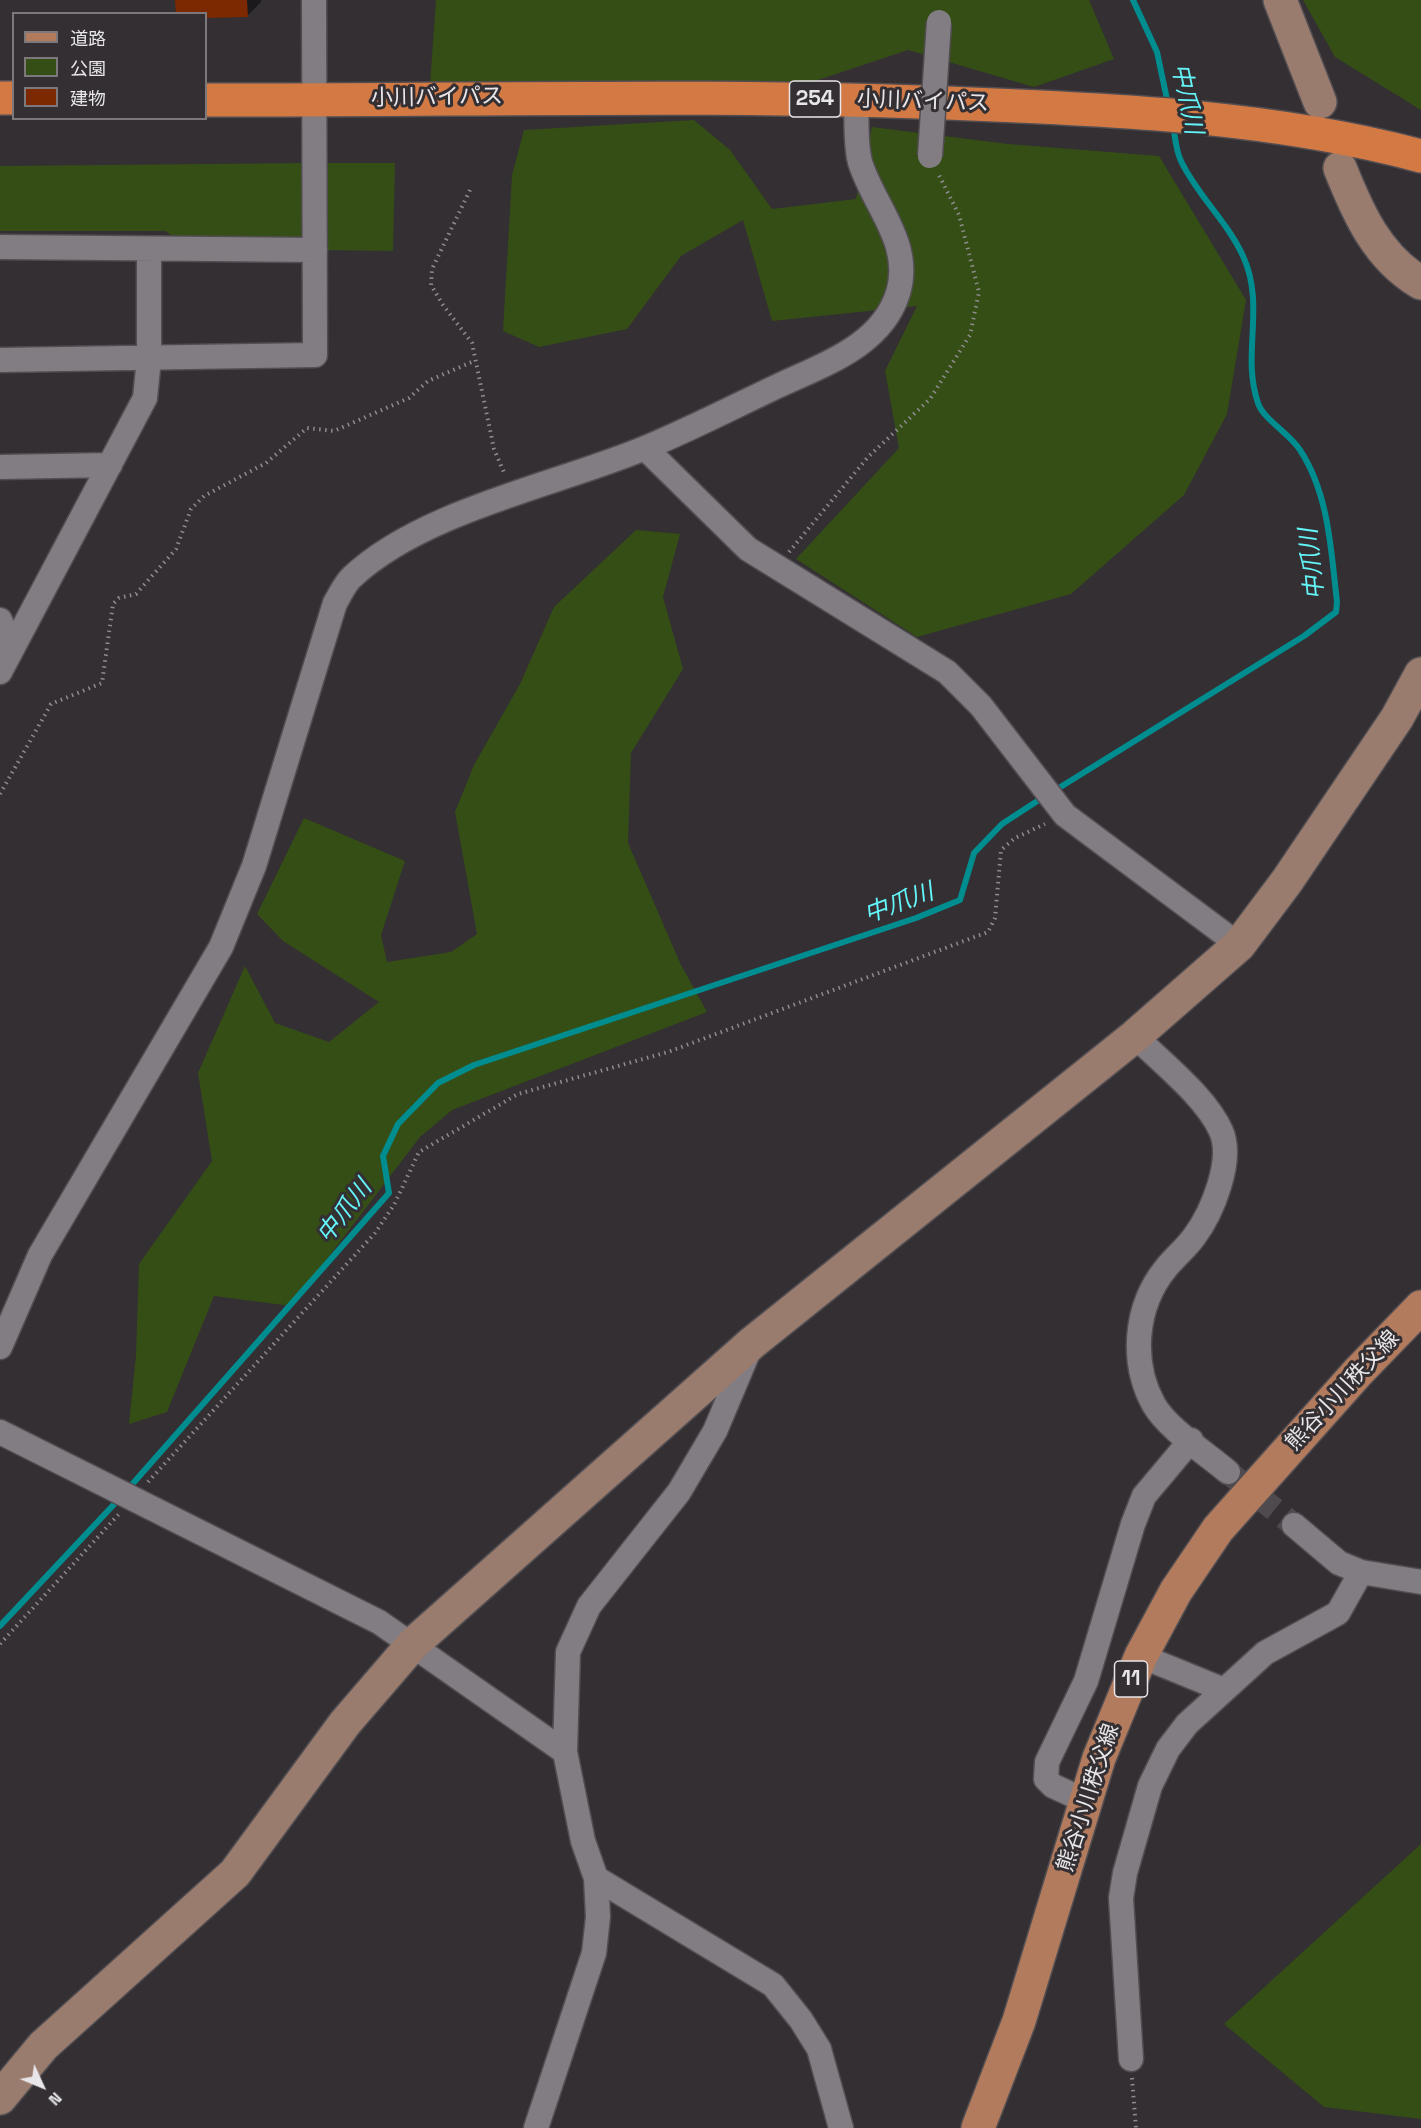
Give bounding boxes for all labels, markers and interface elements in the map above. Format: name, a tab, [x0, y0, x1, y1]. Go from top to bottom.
legend	[12, 12, 207, 120]
text: 道路	[70, 27, 106, 50]
text: 公園	[70, 57, 106, 80]
water label: 中爪川	[1164, 61, 1208, 137]
road number: 254	[790, 81, 840, 117]
street label: 小川バイパス	[371, 84, 503, 112]
text: 建物	[70, 87, 106, 110]
street label: 小川バイパス	[857, 87, 989, 117]
water label: 中爪川	[1295, 527, 1331, 601]
water label: 中爪川	[860, 878, 938, 930]
water label: 中爪川	[311, 1175, 379, 1249]
street label: 熊谷小川秩父線	[1281, 1326, 1405, 1456]
road number: 11	[1114, 1661, 1148, 1697]
street label: 熊谷小川秩父線	[1053, 1721, 1125, 1875]
north arrow	[12, 2056, 72, 2116]
text: N	[44, 2088, 67, 2110]

